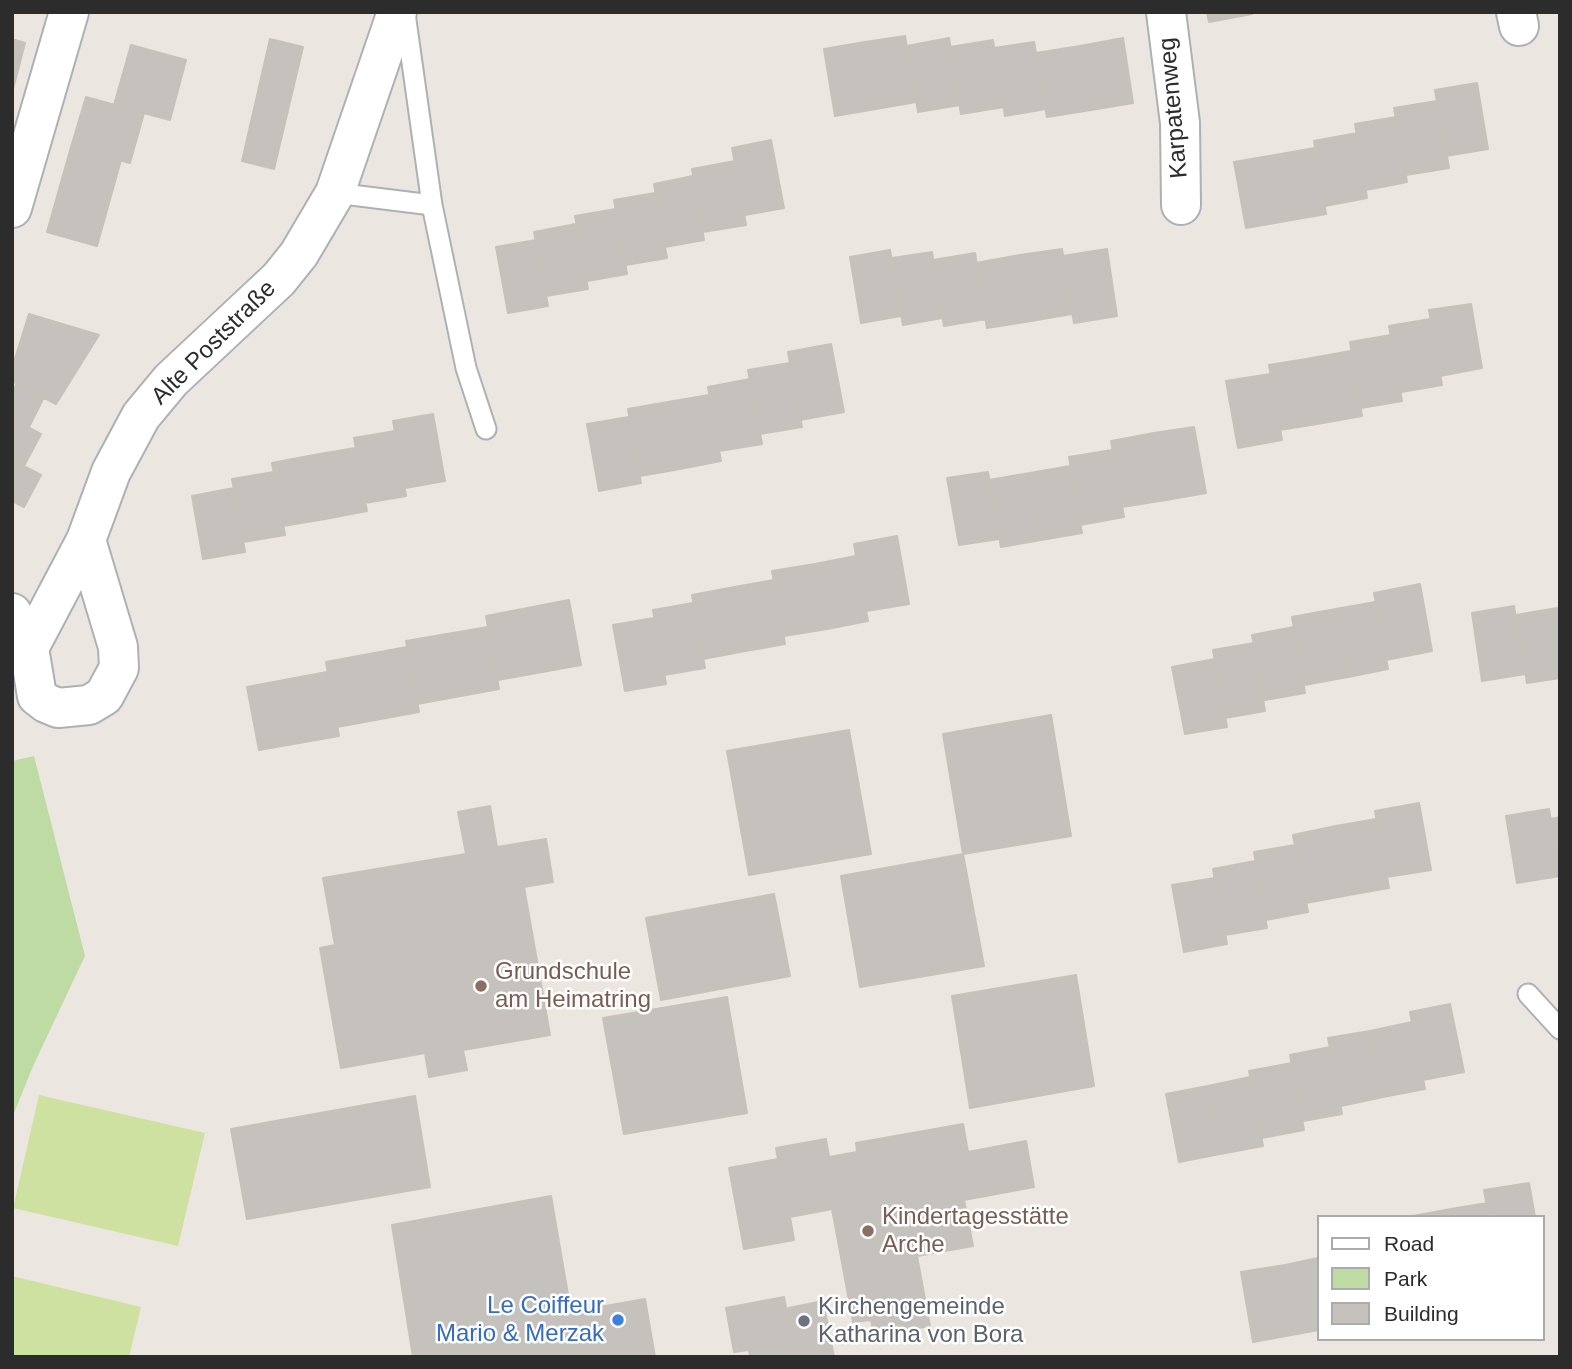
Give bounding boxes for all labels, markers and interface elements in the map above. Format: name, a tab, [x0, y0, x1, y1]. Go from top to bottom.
street label: Karpatenweg	[1153, 36, 1195, 180]
street label: Alte Poststraße	[146, 275, 282, 411]
place label: Grundschule am Heimatring	[495, 958, 651, 1014]
marker: Grundschule am Heimatring	[473, 978, 489, 994]
place label: Kindertagesstätte Arche	[882, 1203, 1069, 1259]
legend	[1316, 1215, 1544, 1341]
marker: Kindertagesstätte Arche	[860, 1223, 876, 1239]
text: Road	[1384, 1232, 1434, 1255]
text: Park	[1384, 1267, 1427, 1290]
place label: Le Coiffeur Mario & Merzak	[436, 1292, 604, 1348]
place label: Kirchengemeinde Katharina von Bora	[818, 1293, 1023, 1349]
text: Building	[1384, 1302, 1459, 1325]
marker: Le Coiffeur Mario & Merzak	[610, 1312, 626, 1328]
marker: Kirchengemeinde Katharina von Bora	[796, 1313, 812, 1329]

